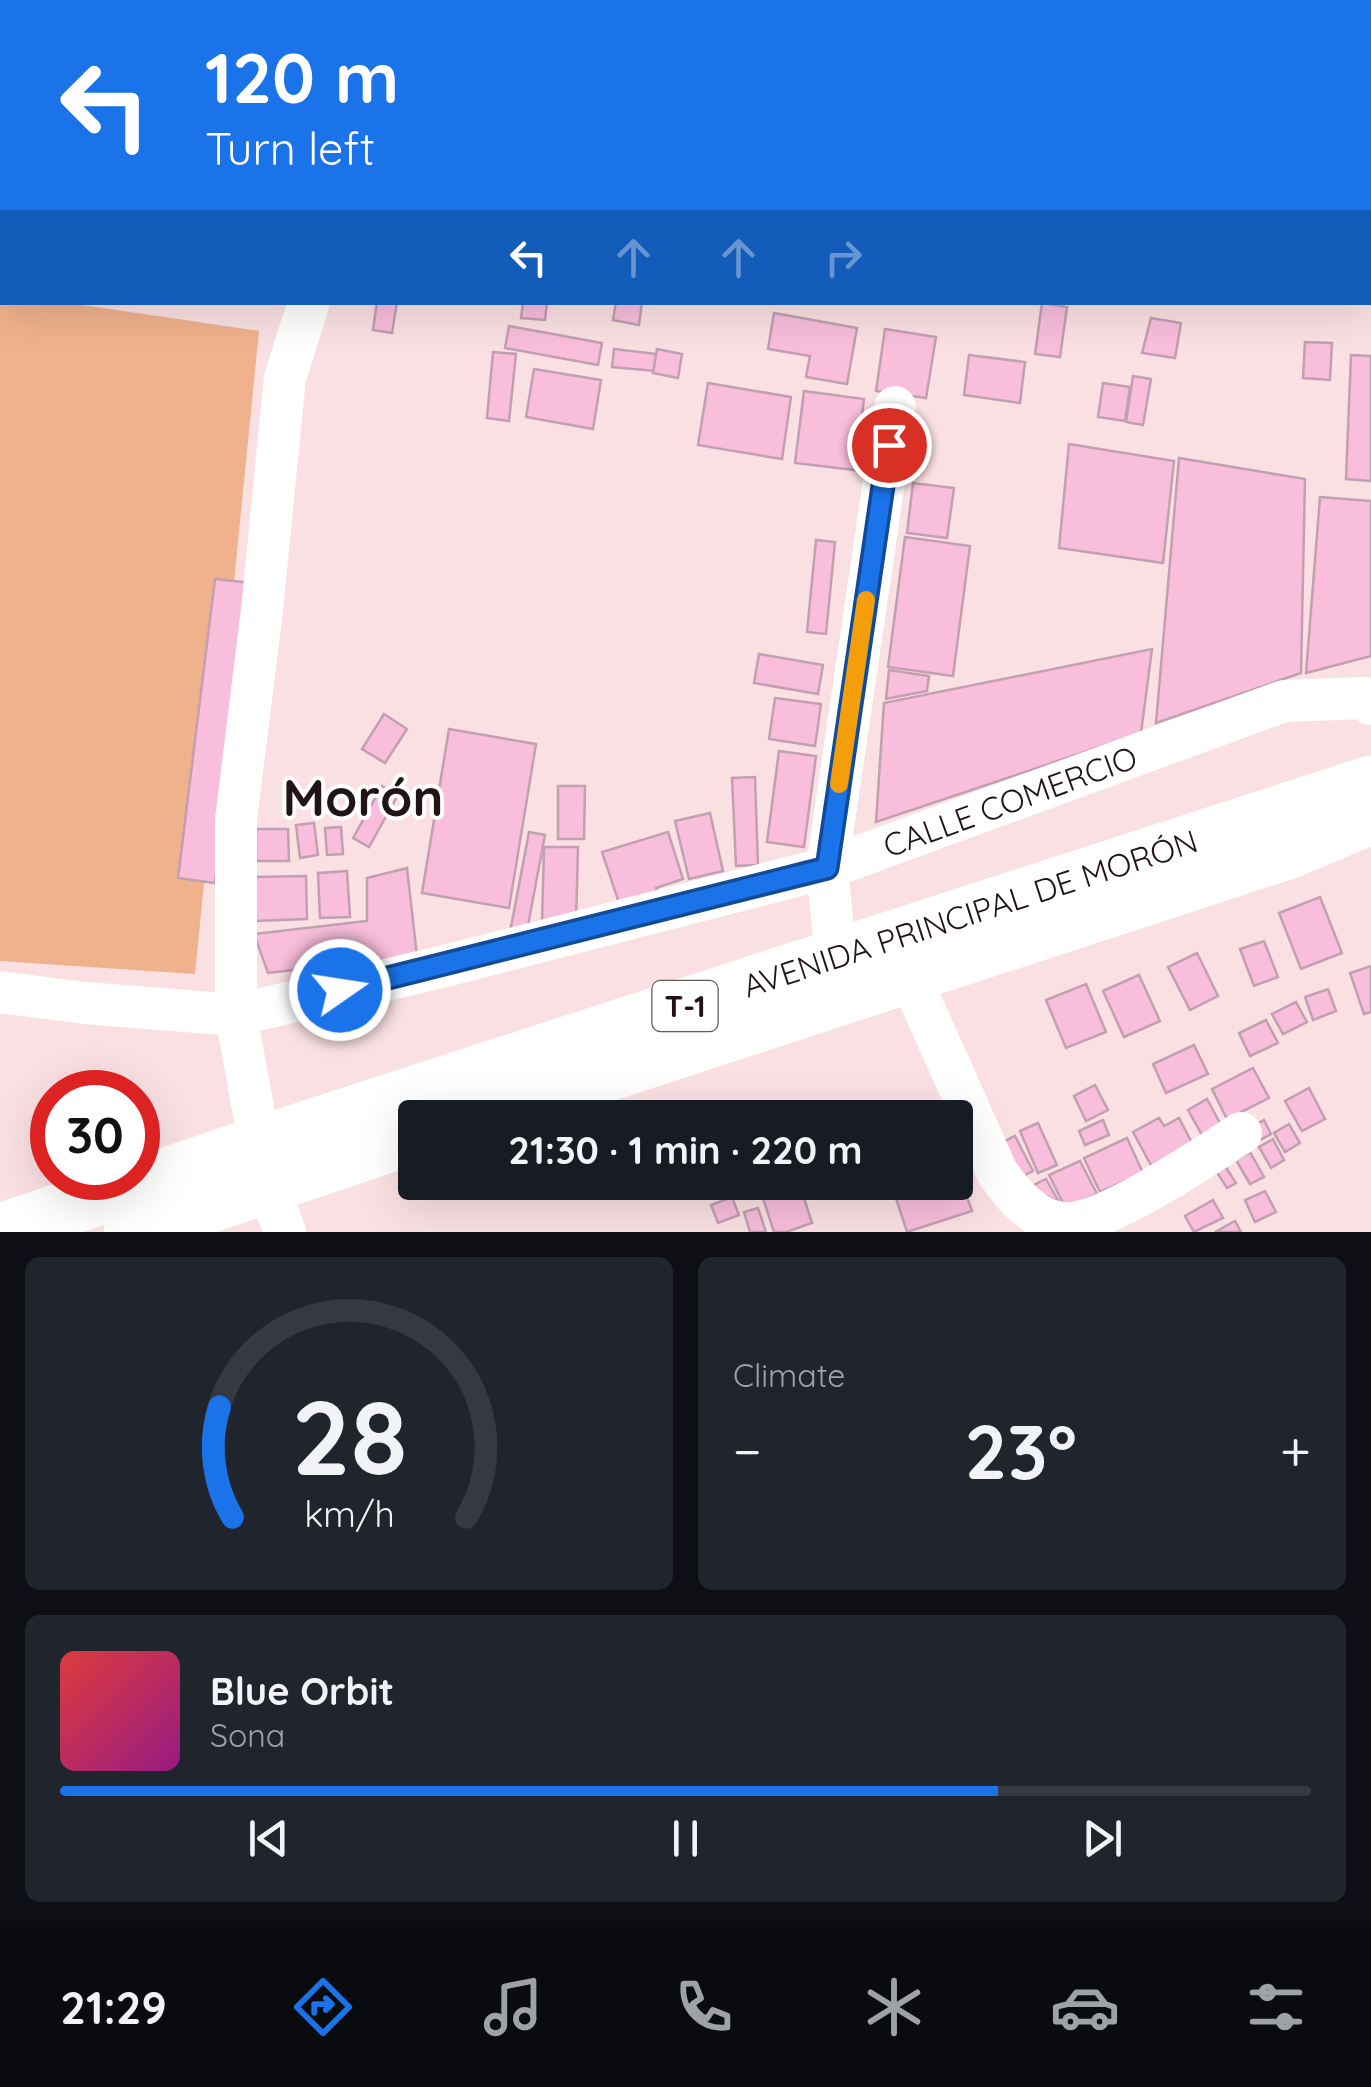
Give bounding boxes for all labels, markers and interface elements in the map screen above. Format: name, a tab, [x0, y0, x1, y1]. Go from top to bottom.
text: 120 m	[205, 33, 399, 121]
icon: left	[40, 40, 170, 170]
text: Turn left	[205, 120, 375, 176]
icon: left	[501, 230, 556, 285]
icon: ahead	[606, 230, 661, 285]
icon: ahead	[711, 230, 766, 285]
icon: right	[816, 230, 871, 285]
pin	[847, 403, 932, 488]
icon: arrive	[862, 418, 917, 473]
street label: CALLE COMERCIO	[878, 737, 1142, 865]
district label: Morón	[282, 764, 444, 829]
street label: AVENIDA PRINCIPAL DE MORÓN	[738, 820, 1202, 1006]
position arrow	[288, 938, 392, 1042]
road number: T-1	[652, 981, 718, 1031]
speed limit sign: 30	[30, 1070, 160, 1200]
text: 21:30 · 1 min · 220 m	[508, 1126, 863, 1174]
text: Climate	[733, 1355, 845, 1395]
text: 28	[291, 1371, 407, 1501]
text: 23°	[965, 1404, 1077, 1498]
text: −	[733, 1416, 762, 1485]
text: +	[1280, 1416, 1311, 1485]
text: km/h	[304, 1491, 394, 1536]
text: Blue Orbit	[210, 1667, 394, 1715]
text: Sona	[210, 1715, 285, 1755]
icon: previous	[241, 1811, 296, 1866]
icon: pause	[658, 1811, 713, 1866]
icon: next	[1075, 1811, 1130, 1866]
icon: directions	[288, 1972, 358, 2042]
icon: music	[478, 1972, 548, 2042]
icon: phone	[669, 1972, 739, 2042]
icon: climate	[859, 1972, 929, 2042]
icon: car	[1050, 1972, 1120, 2042]
icon: filters	[1241, 1972, 1311, 2042]
text: 21:29	[60, 1979, 167, 2035]

